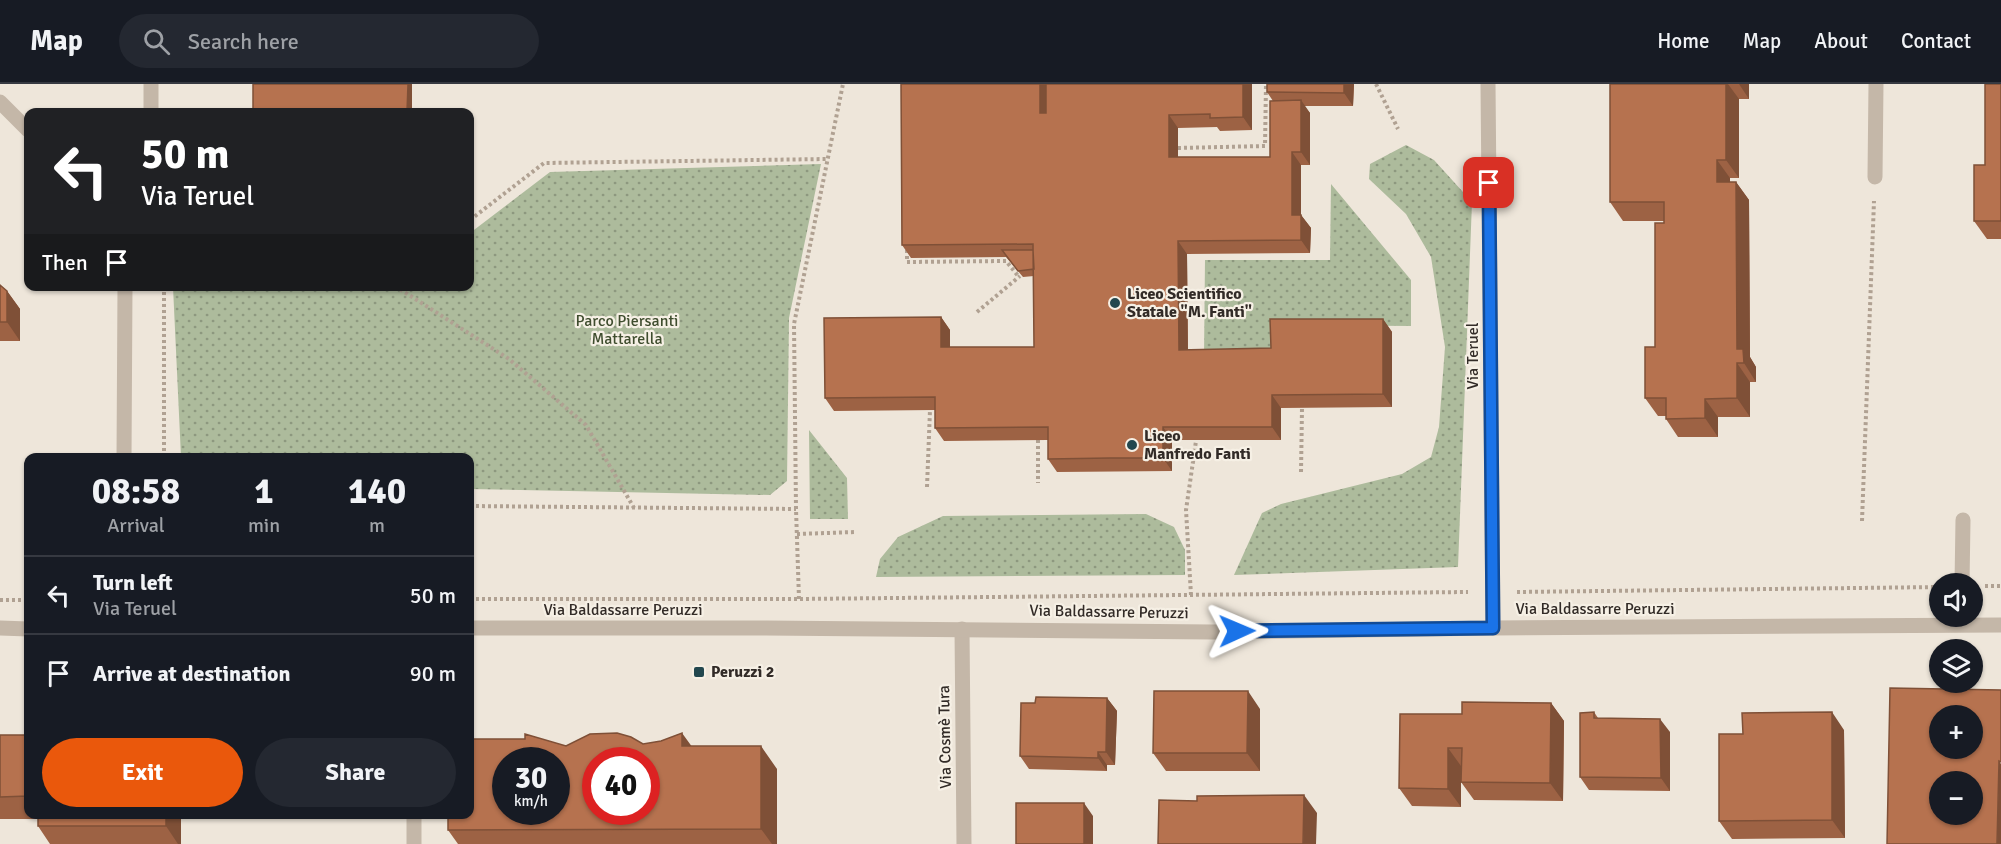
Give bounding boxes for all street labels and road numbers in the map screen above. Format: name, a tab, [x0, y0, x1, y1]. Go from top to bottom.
street label: Via Teruel	[1463, 322, 1483, 390]
street label: Via Baldassarre Peruzzi	[1515, 599, 1675, 619]
street label: Via Baldassarre Peruzzi	[543, 600, 703, 620]
street label: Via Baldassarre Peruzzi	[1029, 601, 1189, 623]
street label: Via Cosmè Tura	[934, 685, 956, 789]

